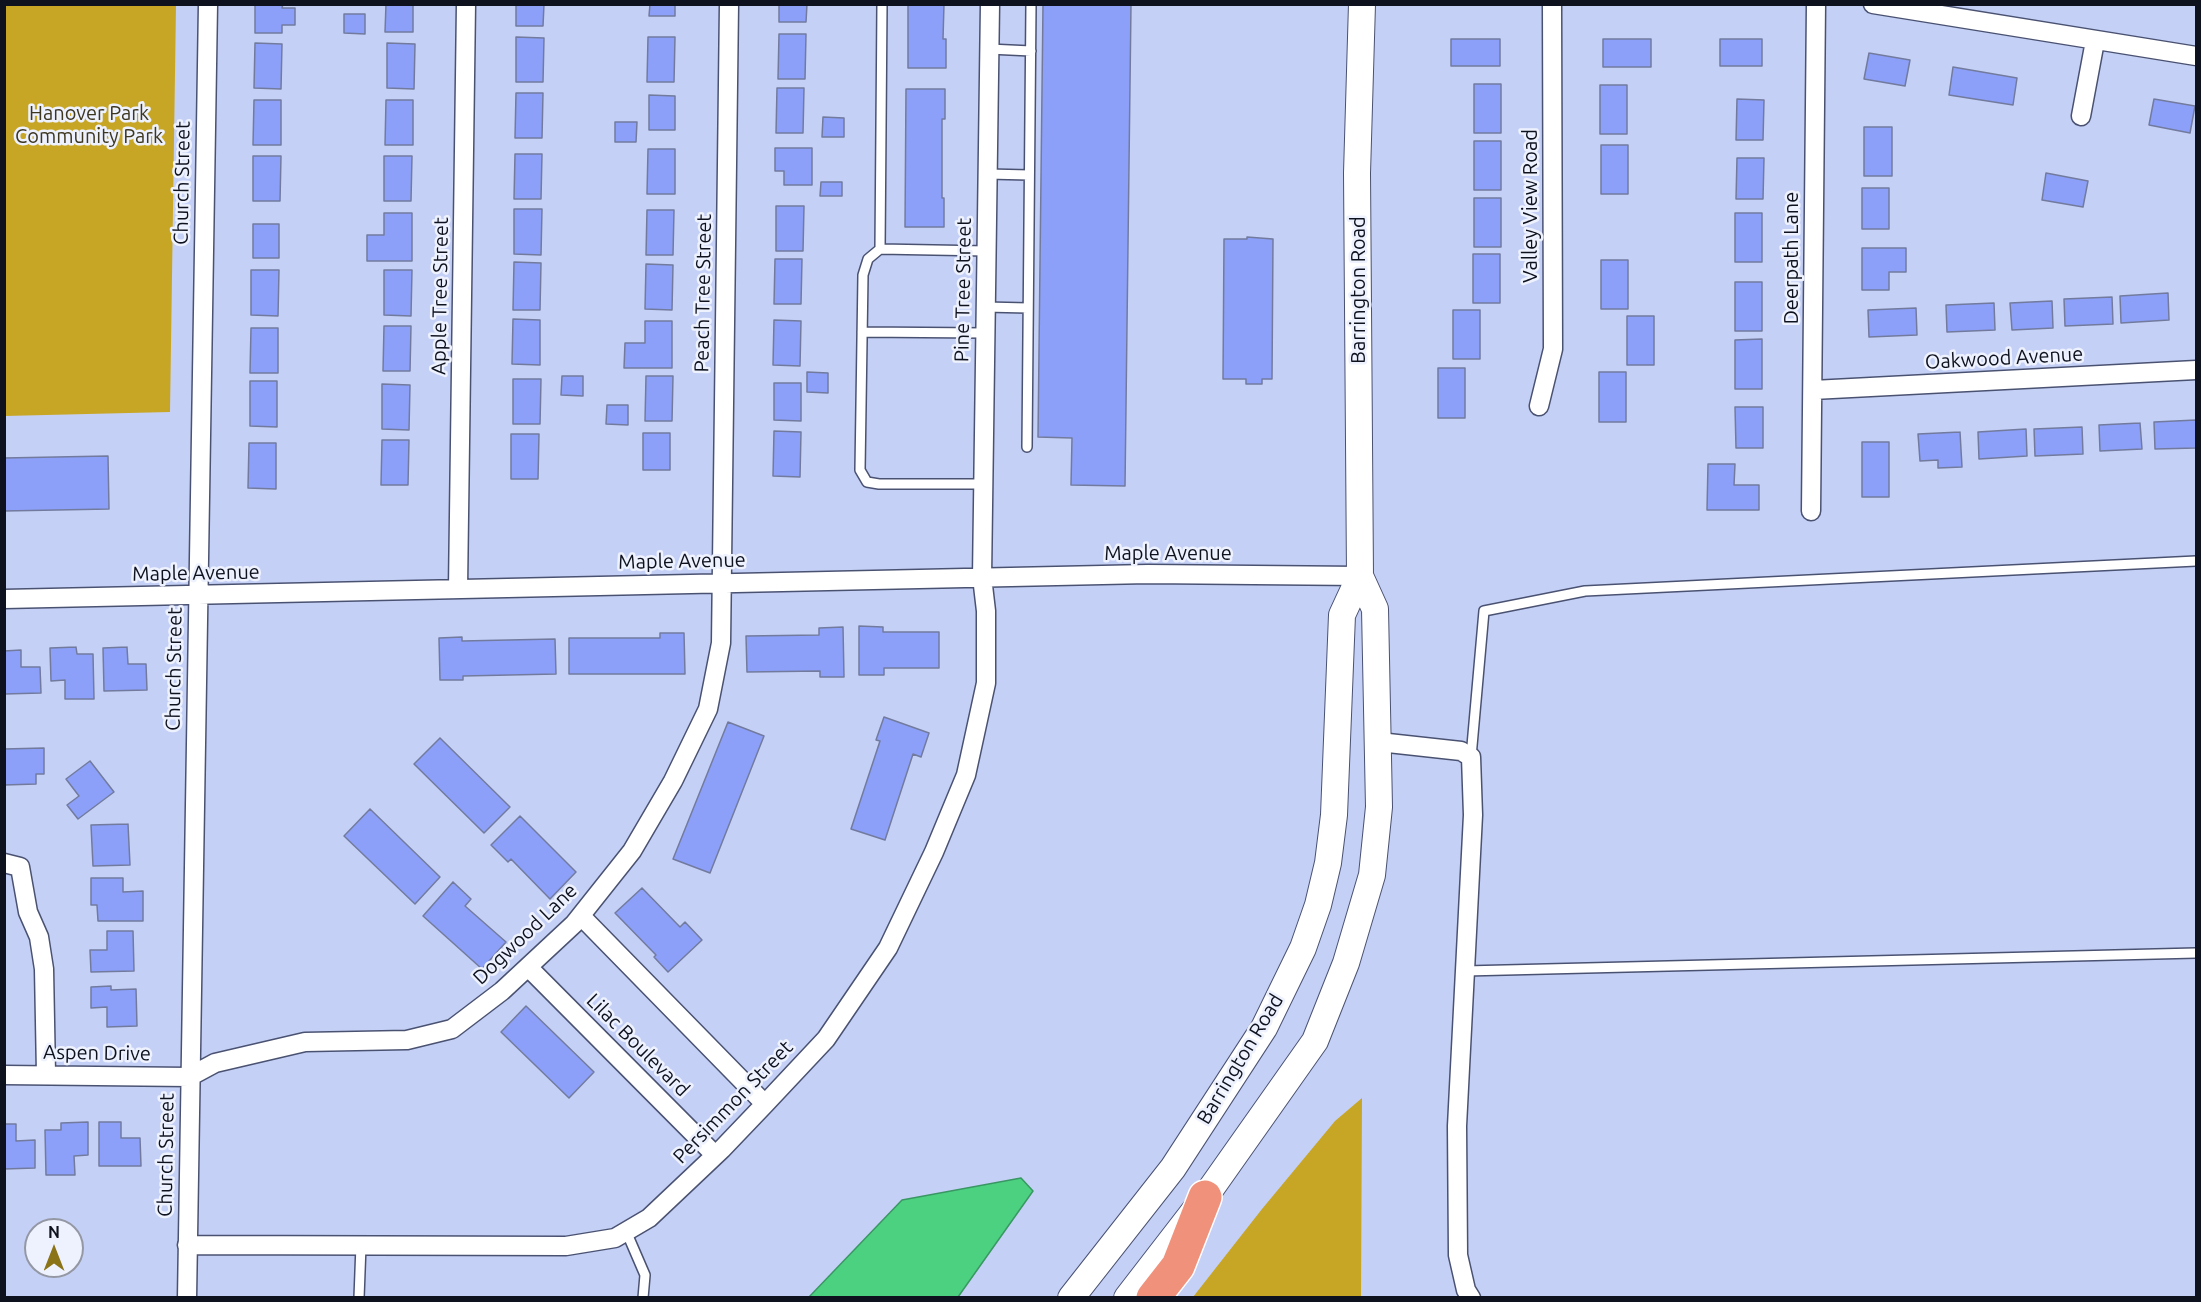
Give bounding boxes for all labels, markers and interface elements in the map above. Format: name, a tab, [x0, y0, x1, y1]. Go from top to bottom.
park label: Hanover Park Community Park	[15, 101, 163, 148]
street label: Church Street	[169, 121, 195, 245]
street label: Valley View Road	[1518, 129, 1542, 283]
street label: Deerpath Lane	[1779, 192, 1803, 324]
street label: Peach Tree Street	[690, 213, 716, 373]
street label: Barrington Road	[1346, 216, 1370, 364]
street label: Apple Tree Street	[427, 217, 453, 375]
street label: Pine Tree Street	[950, 218, 976, 362]
street label: Oakwood Avenue	[1924, 342, 2084, 374]
street label: Maple Avenue	[1104, 541, 1232, 565]
street label: Maple Avenue	[618, 548, 746, 574]
street label: Maple Avenue	[132, 560, 260, 586]
street label: Church Street	[161, 607, 187, 731]
street label: Dogwood Lane	[468, 878, 582, 990]
street label: Lilac Boulevard	[581, 988, 695, 1102]
street label: Barrington Road	[1192, 990, 1288, 1128]
street label: Persimmon Street	[668, 1035, 798, 1169]
street label: Aspen Drive	[43, 1040, 151, 1066]
street label: Church Street	[153, 1093, 179, 1217]
north arrow	[24, 1218, 84, 1278]
text: N	[48, 1223, 60, 1241]

